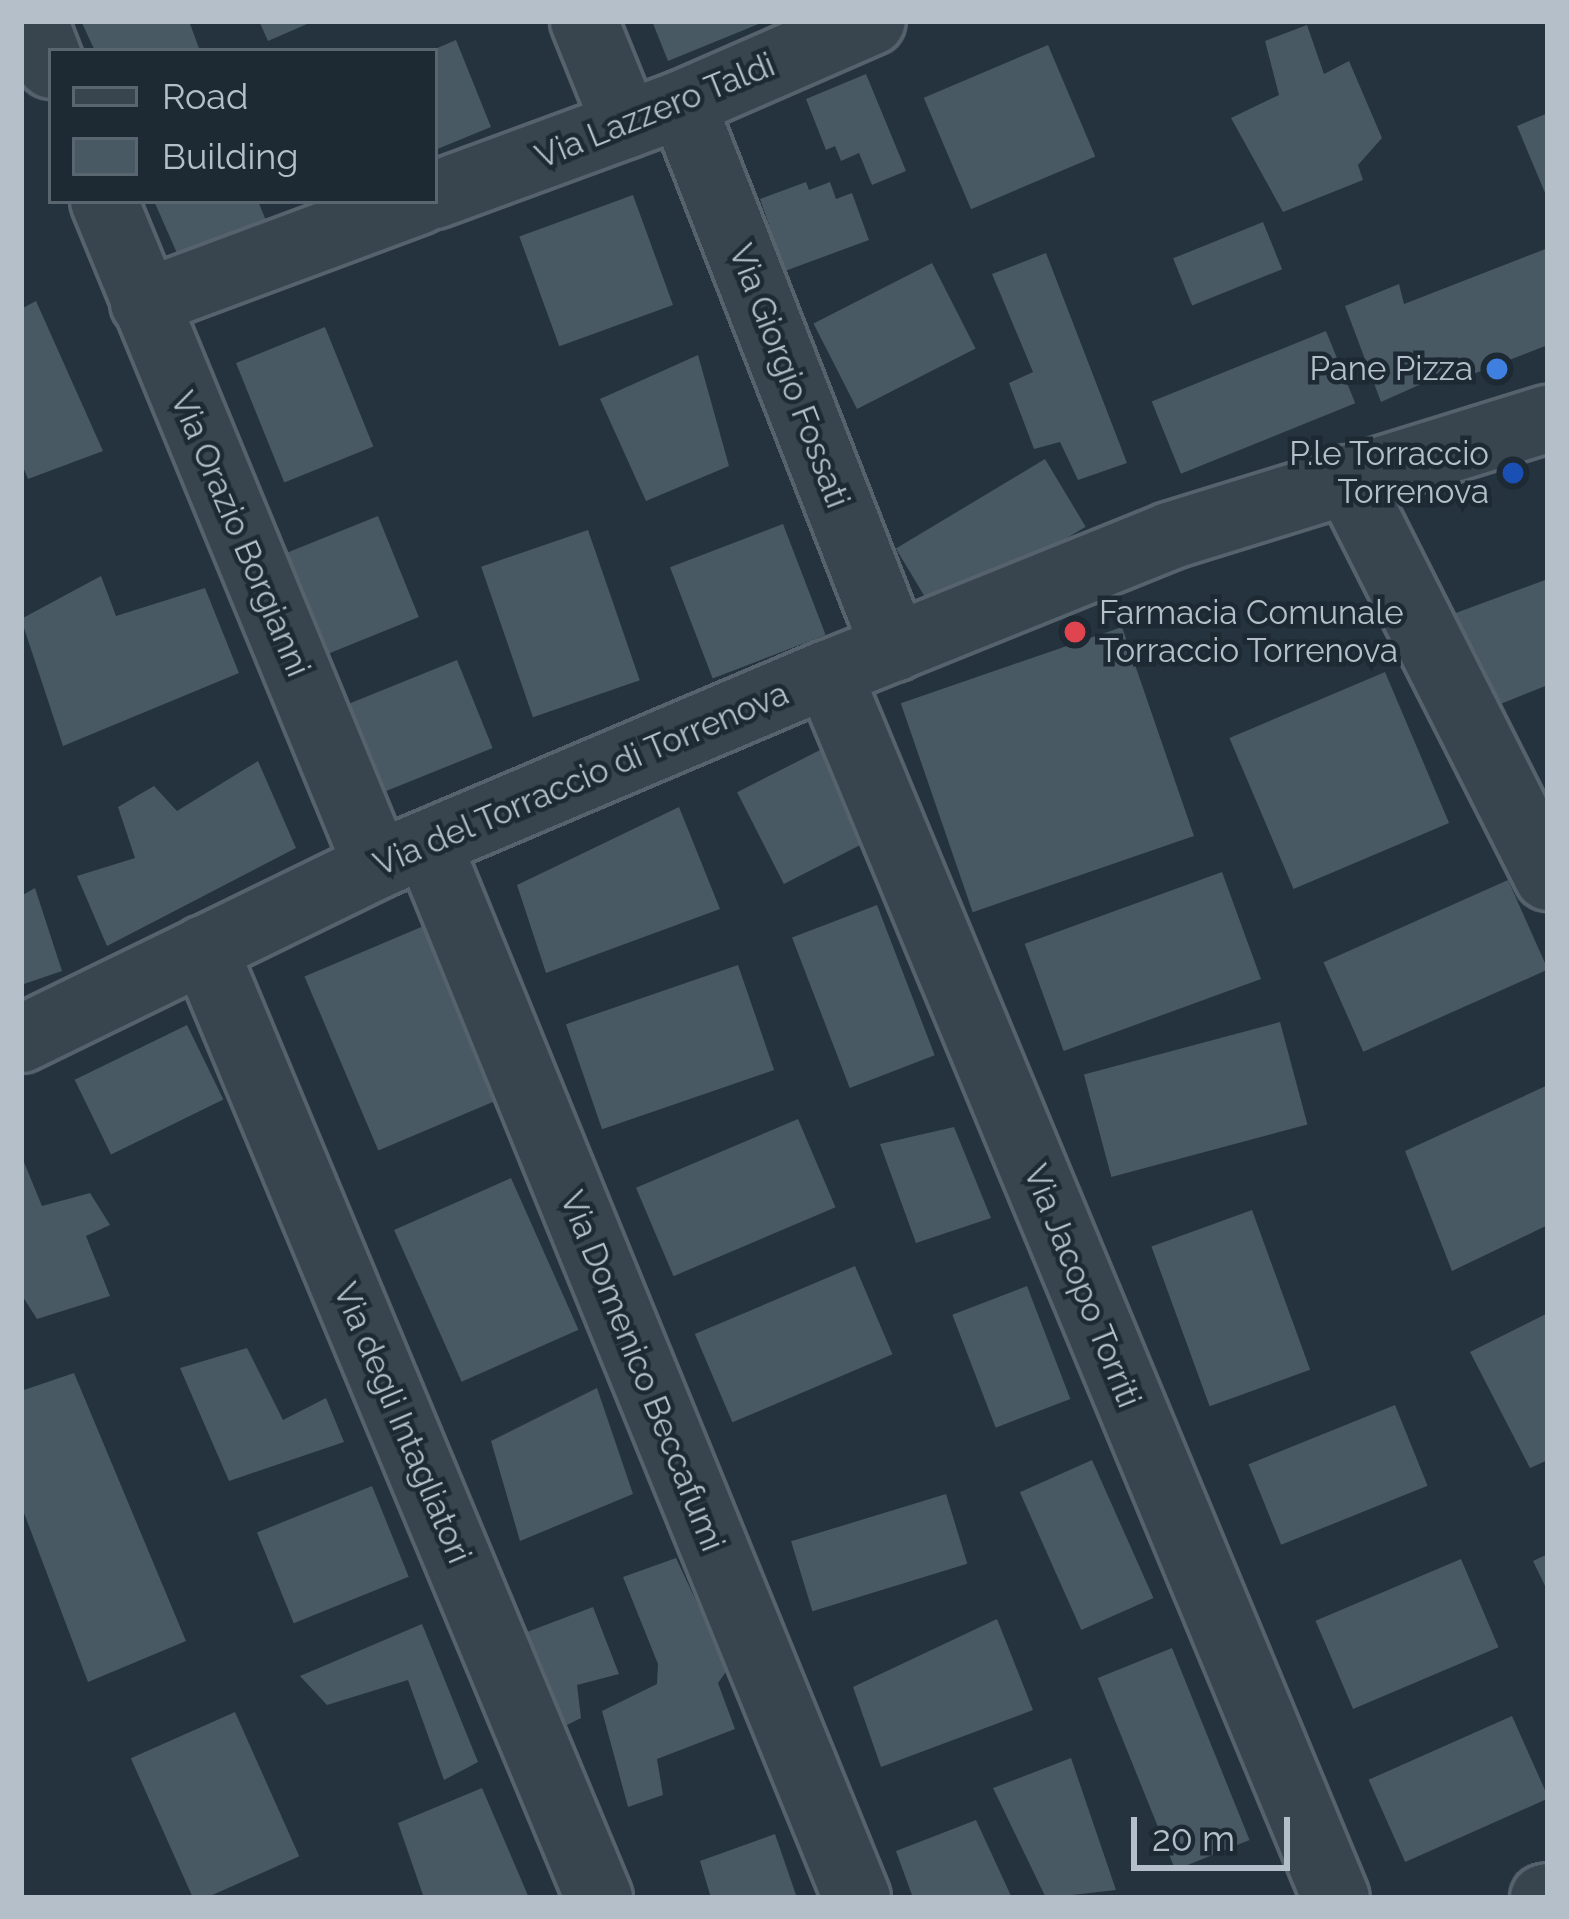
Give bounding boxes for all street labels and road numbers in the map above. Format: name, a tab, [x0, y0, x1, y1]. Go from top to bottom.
street label: Via Lazzero Taldi	[529, 45, 781, 177]
street label: Via Giorgio Fossati	[720, 239, 858, 513]
street label: Via Orazio Borgianni	[162, 386, 318, 682]
street label: Via del Torraccio di Torrenova	[366, 673, 796, 885]
street label: Via Jacopo Torriti	[1015, 1158, 1149, 1414]
street label: Via Domenico Beccafumi	[552, 1185, 732, 1557]
street label: Via degli Intagliatori	[325, 1277, 479, 1569]

